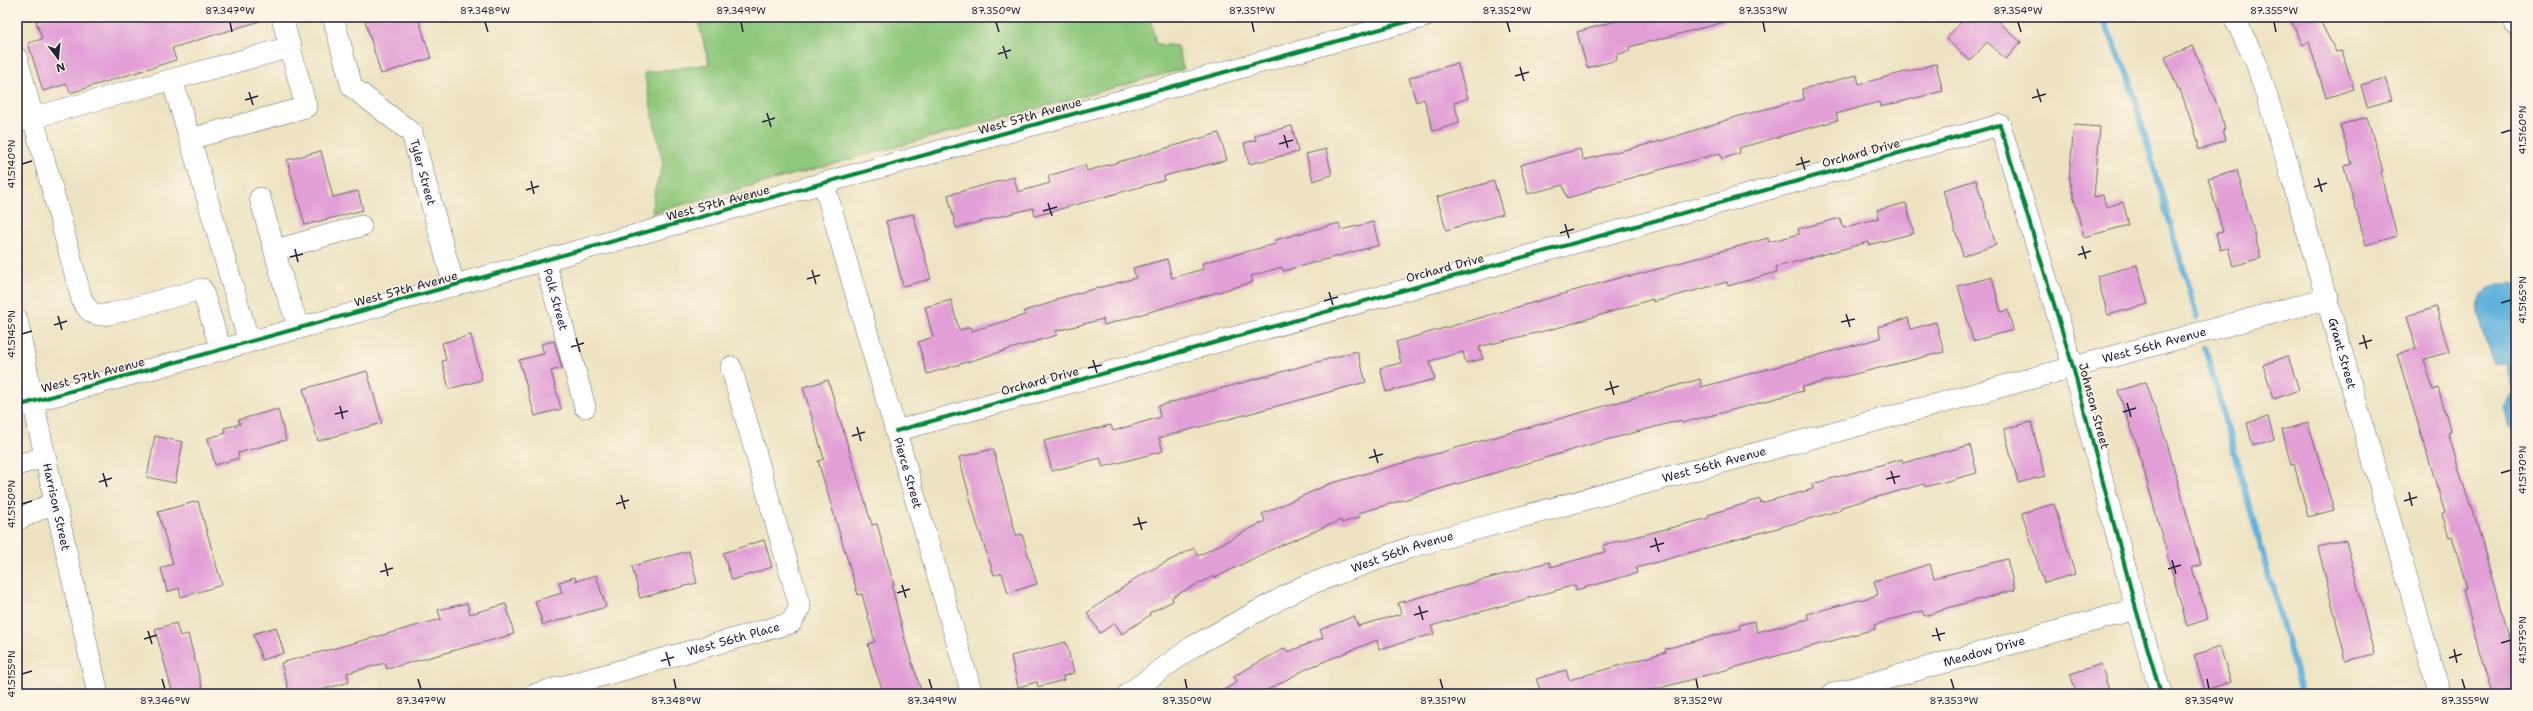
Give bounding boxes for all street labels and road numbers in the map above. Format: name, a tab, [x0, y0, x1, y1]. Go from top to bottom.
street label: West 57th Avenue	[977, 94, 1084, 138]
street label: Orchard Drive	[1820, 135, 1902, 171]
street label: Tyler Street	[406, 137, 440, 207]
street label: West 57th Avenue	[664, 181, 772, 225]
street label: Orchard Drive	[1404, 250, 1486, 286]
street label: West 57th Avenue	[352, 267, 460, 311]
street label: Polk Street	[539, 267, 572, 332]
street label: Grant Street	[2324, 316, 2360, 391]
street label: West 56th Avenue	[2100, 323, 2208, 367]
street label: West 57th Avenue	[39, 353, 147, 397]
street label: Johnson Street	[2075, 361, 2113, 451]
street label: Orchard Drive	[999, 363, 1081, 399]
street label: Pierce Street	[890, 435, 926, 511]
street label: West 56th Avenue	[1660, 443, 1768, 486]
street label: Harrison Street	[39, 461, 74, 552]
street label: West 56th Avenue	[1349, 528, 1455, 576]
street label: West 56th Place	[685, 618, 782, 660]
street label: Meadow Drive	[1942, 632, 2027, 670]

